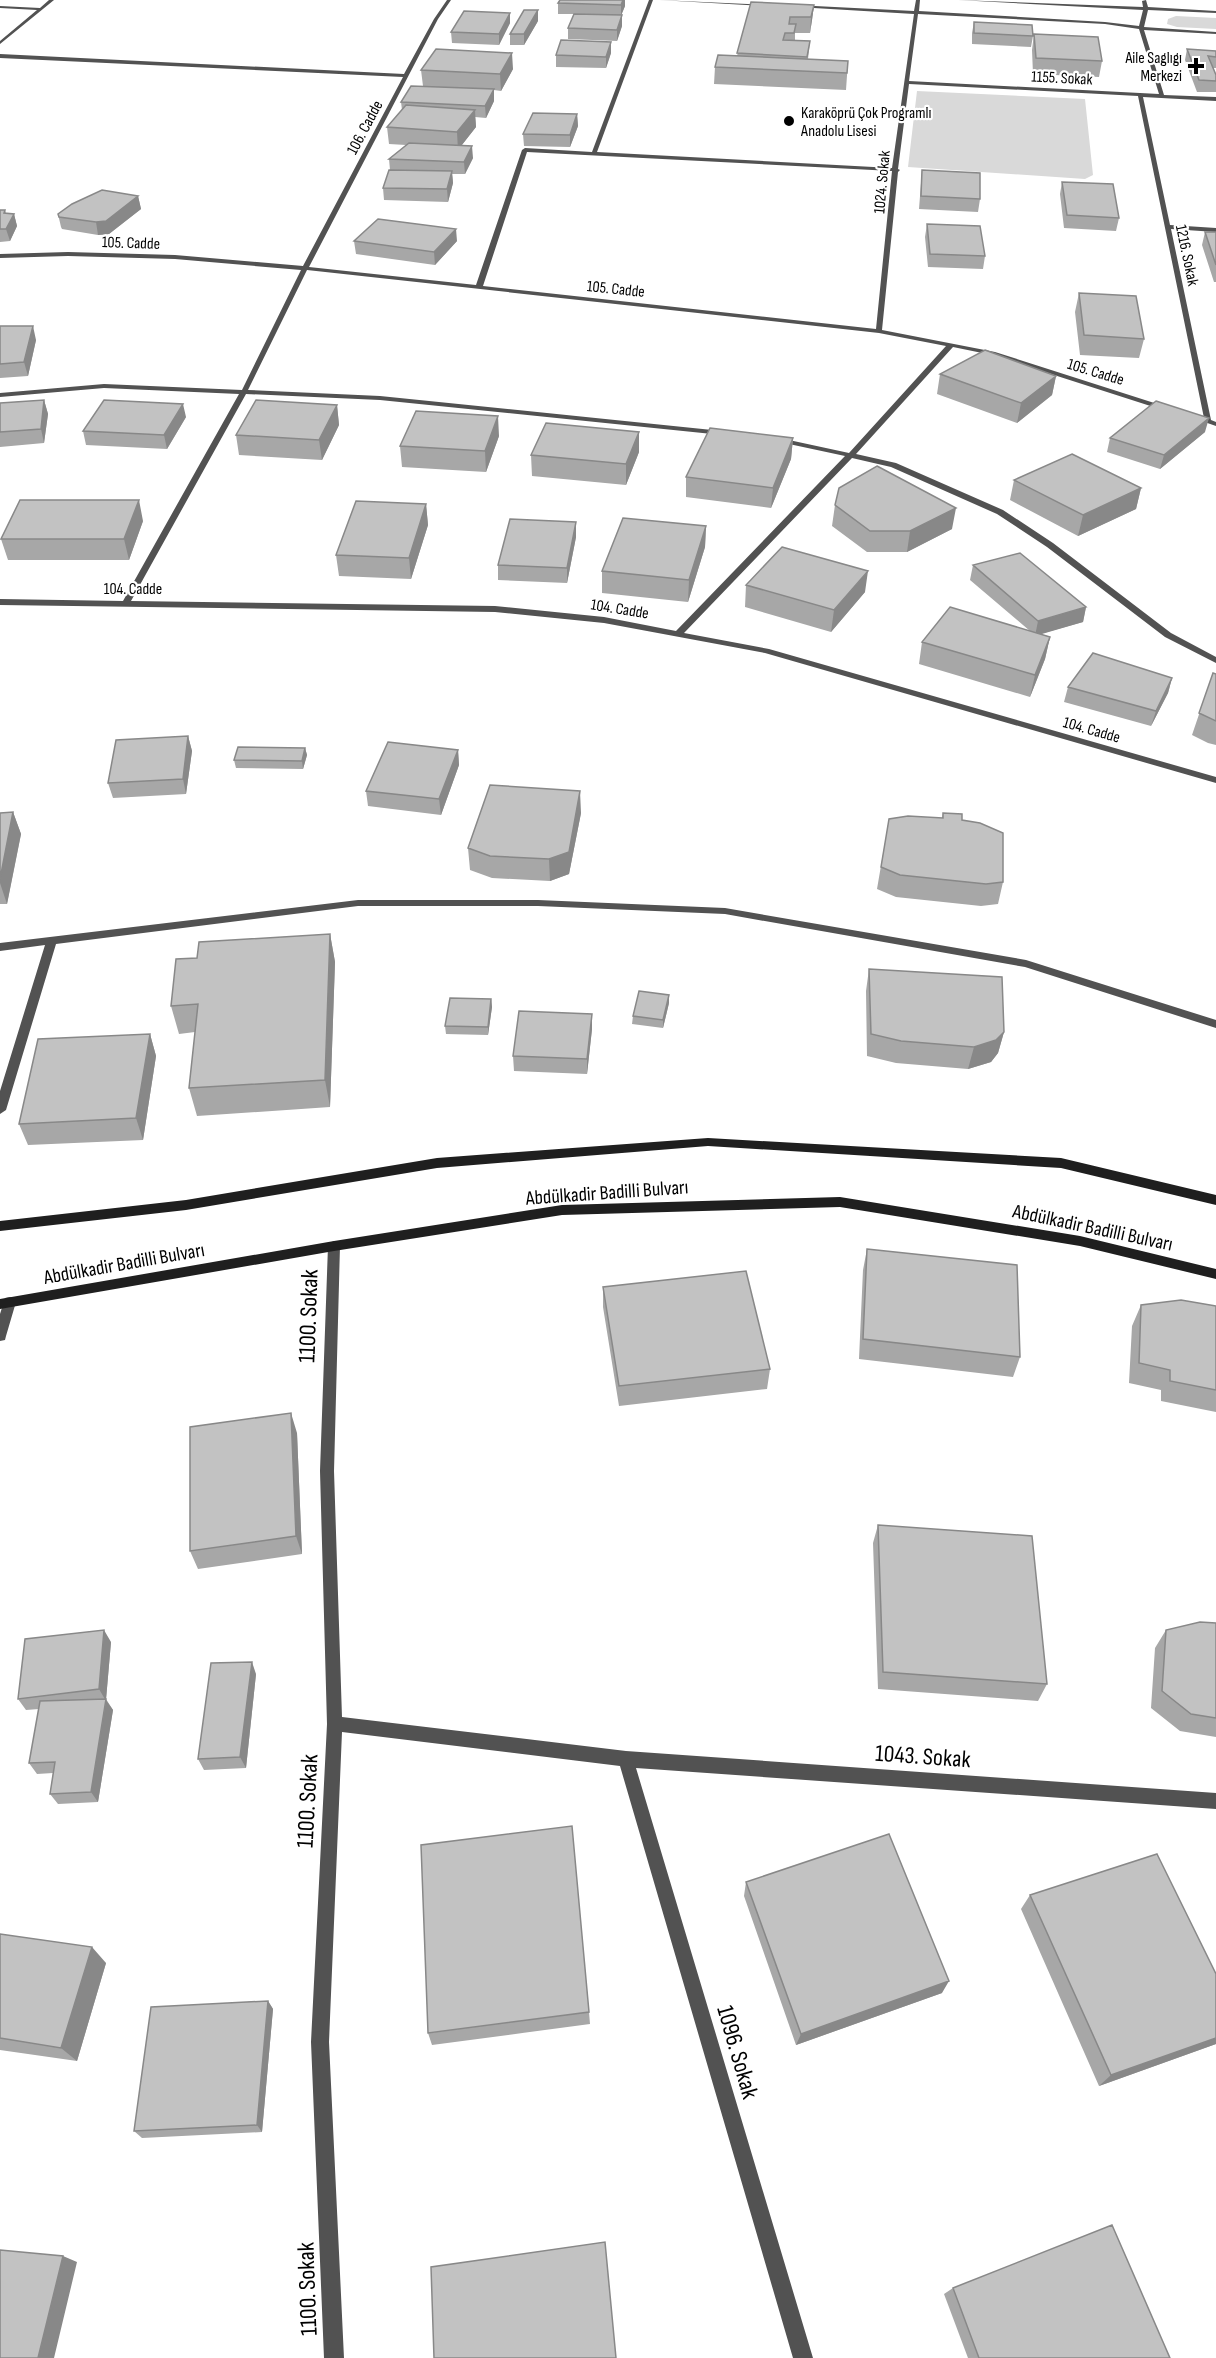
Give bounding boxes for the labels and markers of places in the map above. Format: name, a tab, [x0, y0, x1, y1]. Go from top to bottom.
place label: Aile Saglıgı Merkezi	[1125, 49, 1182, 86]
marker: Aile Saglıgı Merkezi	[1187, 57, 1205, 75]
place label: Karaköprü Çok Programlı Anadolu Lisesi	[800, 104, 931, 141]
marker: Karaköprü Çok Programlı Anadolu Lisesi	[782, 114, 796, 128]

